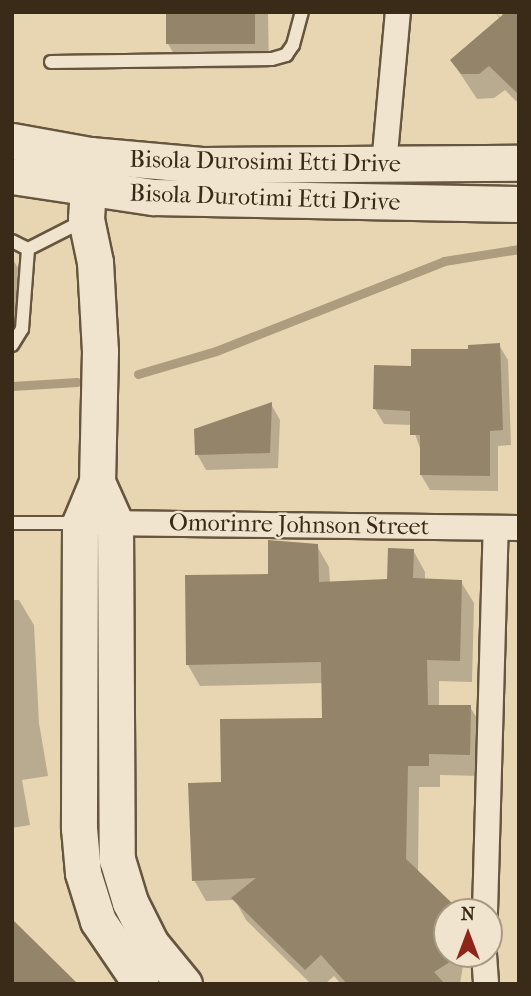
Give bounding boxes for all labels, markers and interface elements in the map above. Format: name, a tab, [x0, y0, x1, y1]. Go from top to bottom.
street label: Bisola Durosimi Etti Drive	[129, 145, 401, 179]
street label: Bisola Durotimi Etti Drive	[129, 179, 401, 217]
street label: Omorinre Johnson Street	[169, 508, 429, 542]
north arrow	[433, 898, 503, 968]
text: N	[461, 903, 475, 925]

